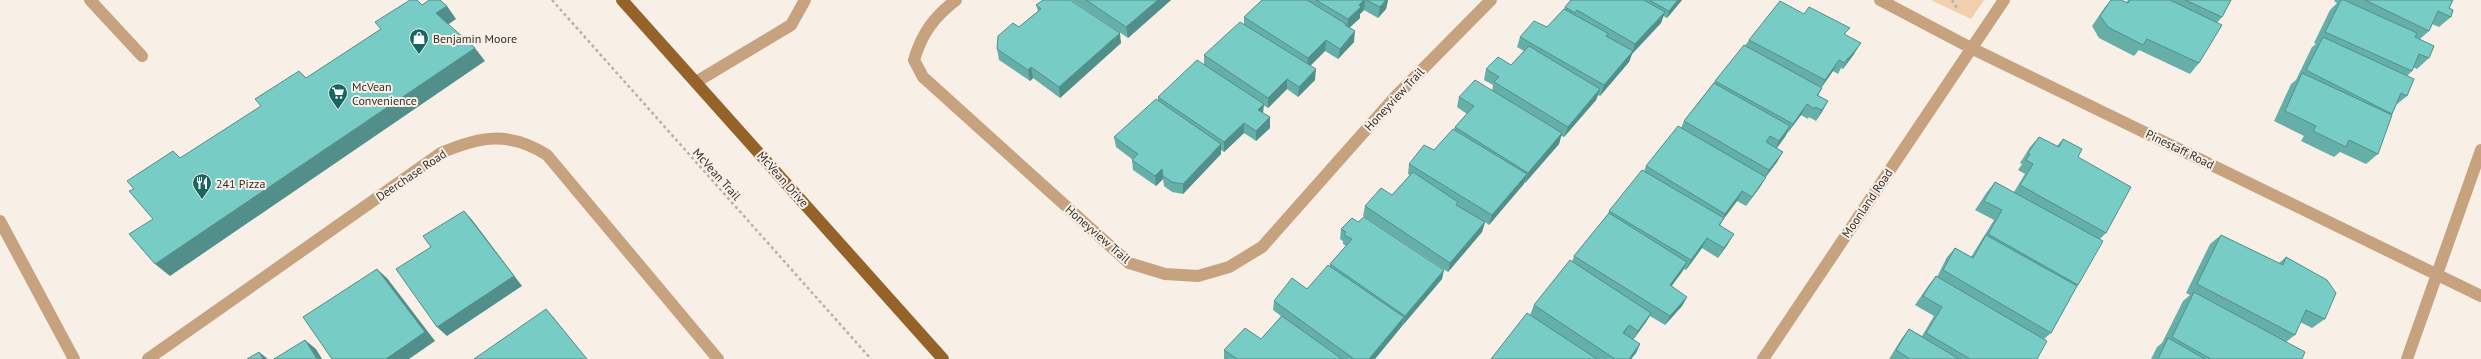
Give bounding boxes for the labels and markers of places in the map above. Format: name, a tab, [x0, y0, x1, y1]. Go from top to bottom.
shop icon: Benjamin Moore	[408, 27, 430, 55]
place label: Benjamin Moore	[433, 31, 517, 46]
place label: McVean Convenience	[352, 79, 417, 108]
supermarket icon: McVean Convenience	[327, 82, 349, 110]
restaurant icon: 241 Pizza	[191, 172, 213, 200]
place label: 241 Pizza	[216, 176, 265, 191]

